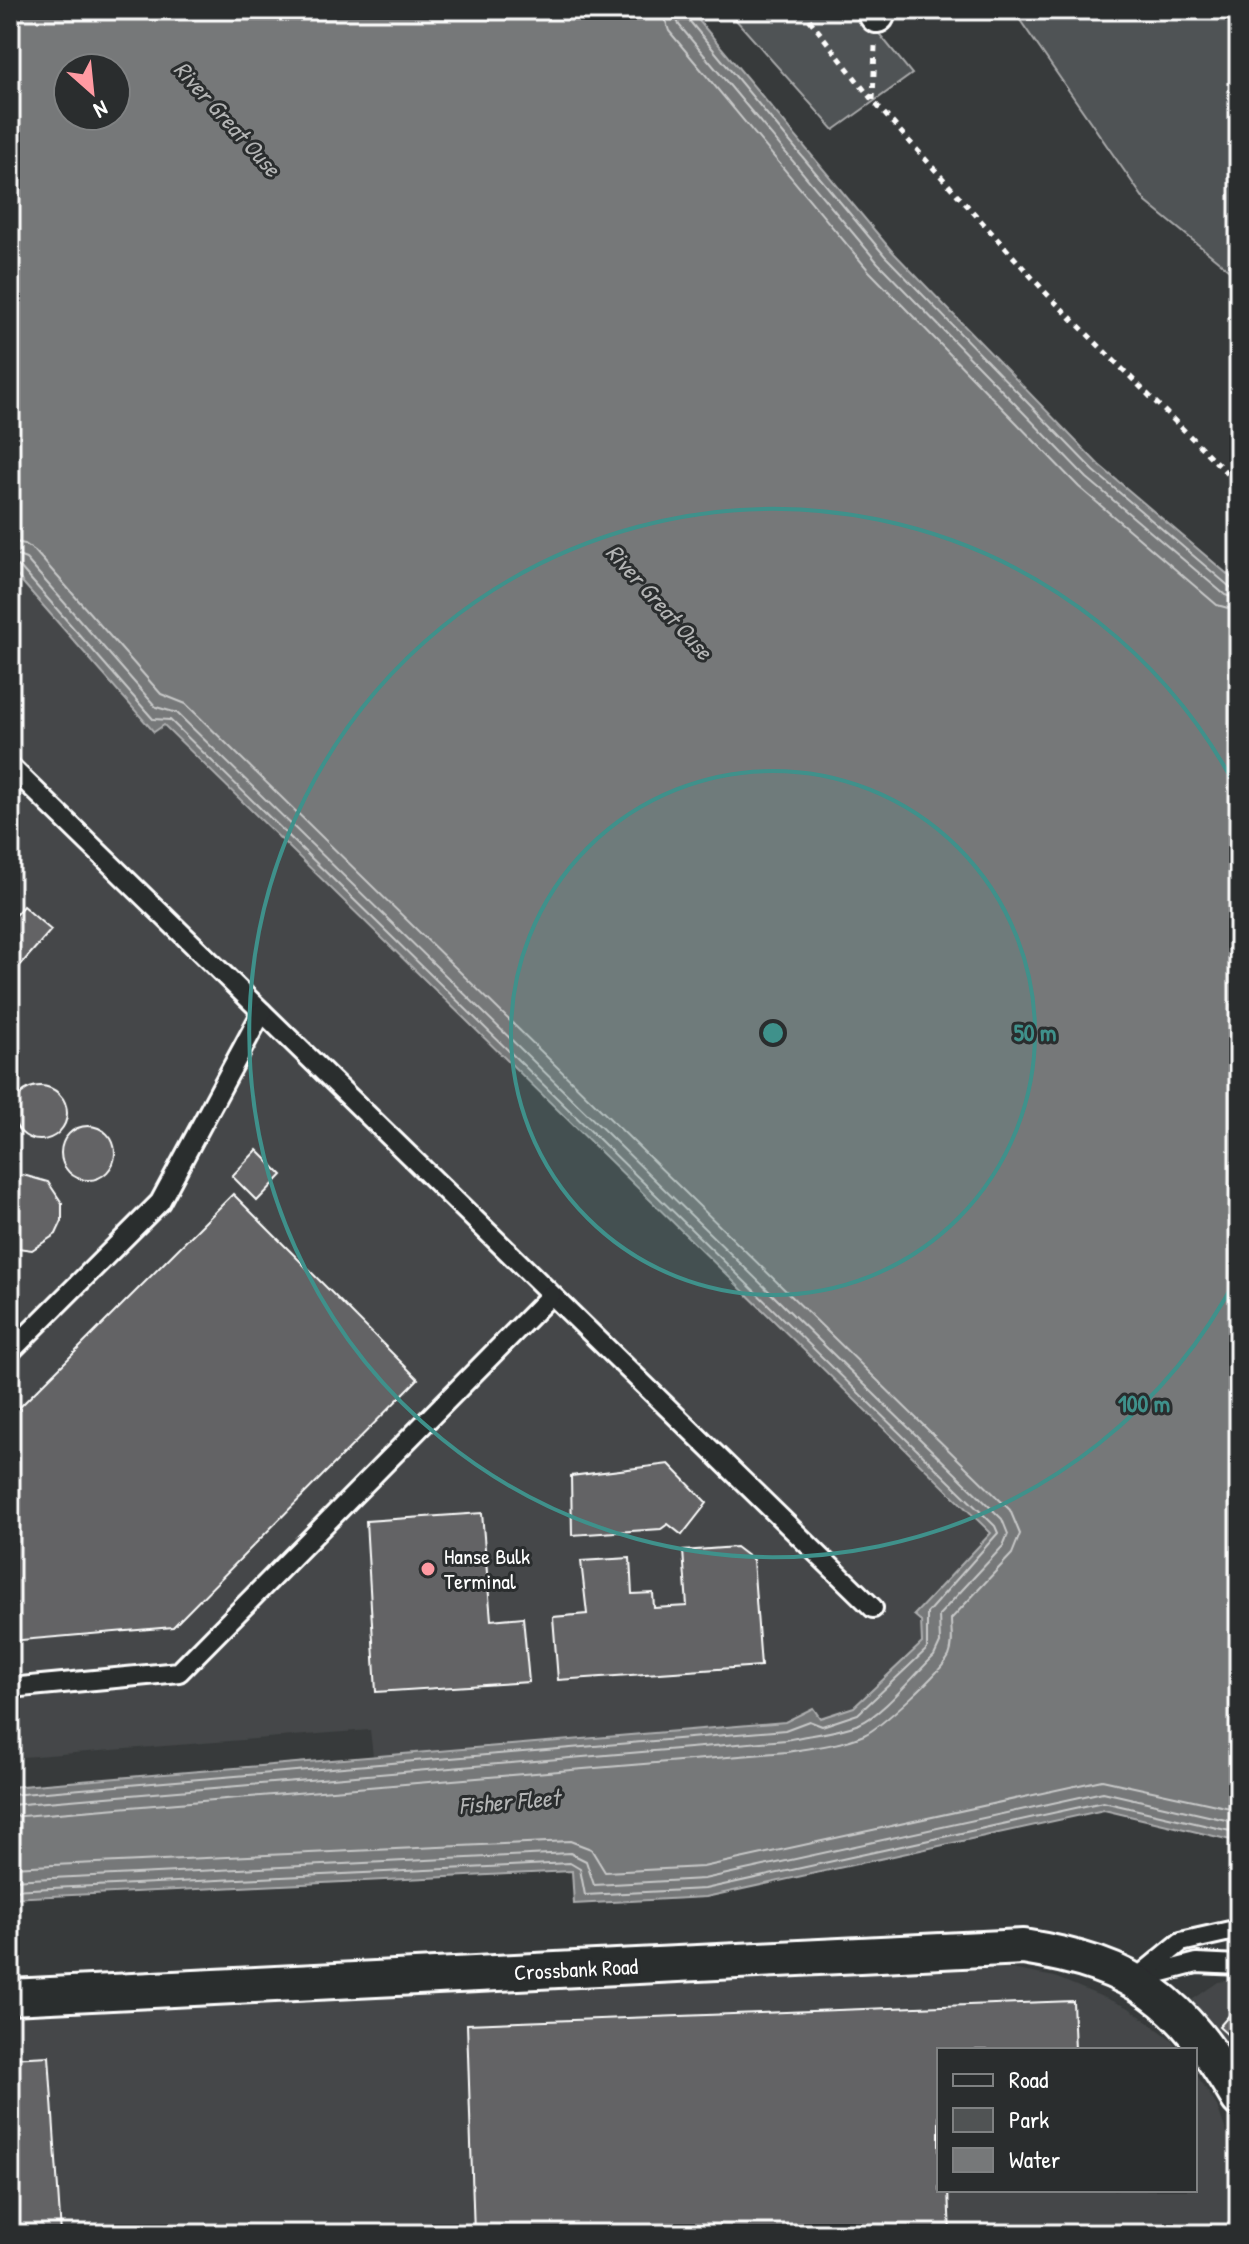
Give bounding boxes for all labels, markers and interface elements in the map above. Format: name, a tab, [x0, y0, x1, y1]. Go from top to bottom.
north arrow	[52, 52, 132, 132]
water label: River Great Ouse	[167, 54, 289, 184]
text: N	[89, 94, 113, 126]
water label: River Great Ouse	[599, 537, 721, 667]
text: 50 m	[1014, 1016, 1056, 1048]
centre of rings	[759, 1019, 787, 1047]
text: 100 m	[1118, 1387, 1170, 1419]
place label: Hanse Bulk Terminal	[444, 1541, 530, 1596]
marker: Hanse Bulk Terminal	[419, 1560, 437, 1578]
water label: Fisher Fleet	[457, 1780, 564, 1821]
street label: Crossbank Road	[513, 1951, 639, 1987]
legend	[937, 2048, 1197, 2192]
text: Road	[1009, 2063, 1048, 2095]
text: Park	[1009, 2103, 1049, 2135]
text: Water	[1009, 2143, 1060, 2175]

